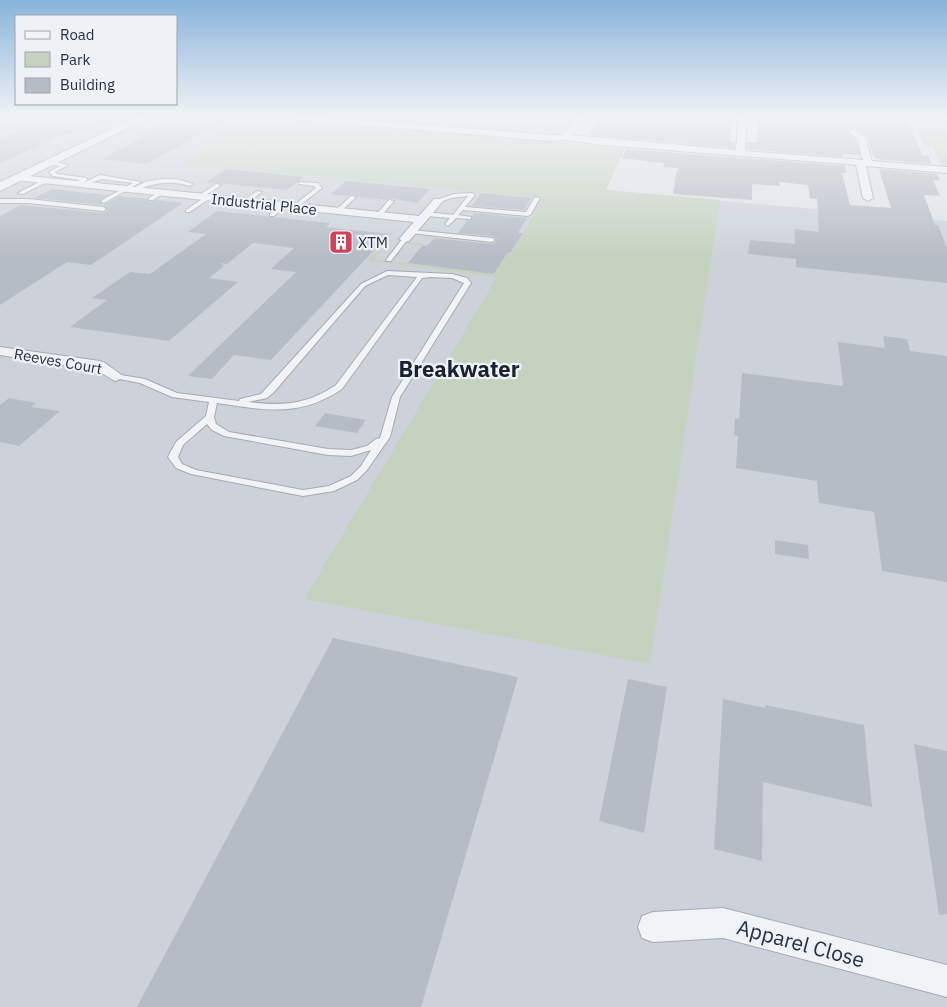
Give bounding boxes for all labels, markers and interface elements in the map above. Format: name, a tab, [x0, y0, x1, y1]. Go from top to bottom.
legend	[15, 15, 178, 105]
text: Road	[60, 25, 95, 44]
text: Park	[60, 50, 90, 69]
text: Building	[60, 75, 115, 94]
street label: Industrial Place	[210, 189, 318, 219]
building icon: XTM	[328, 229, 354, 255]
place label: XTM	[358, 233, 388, 252]
street label: Reeves Court	[12, 344, 104, 378]
district label: Breakwater	[398, 354, 520, 383]
street label: Apparel Close	[734, 913, 868, 973]

